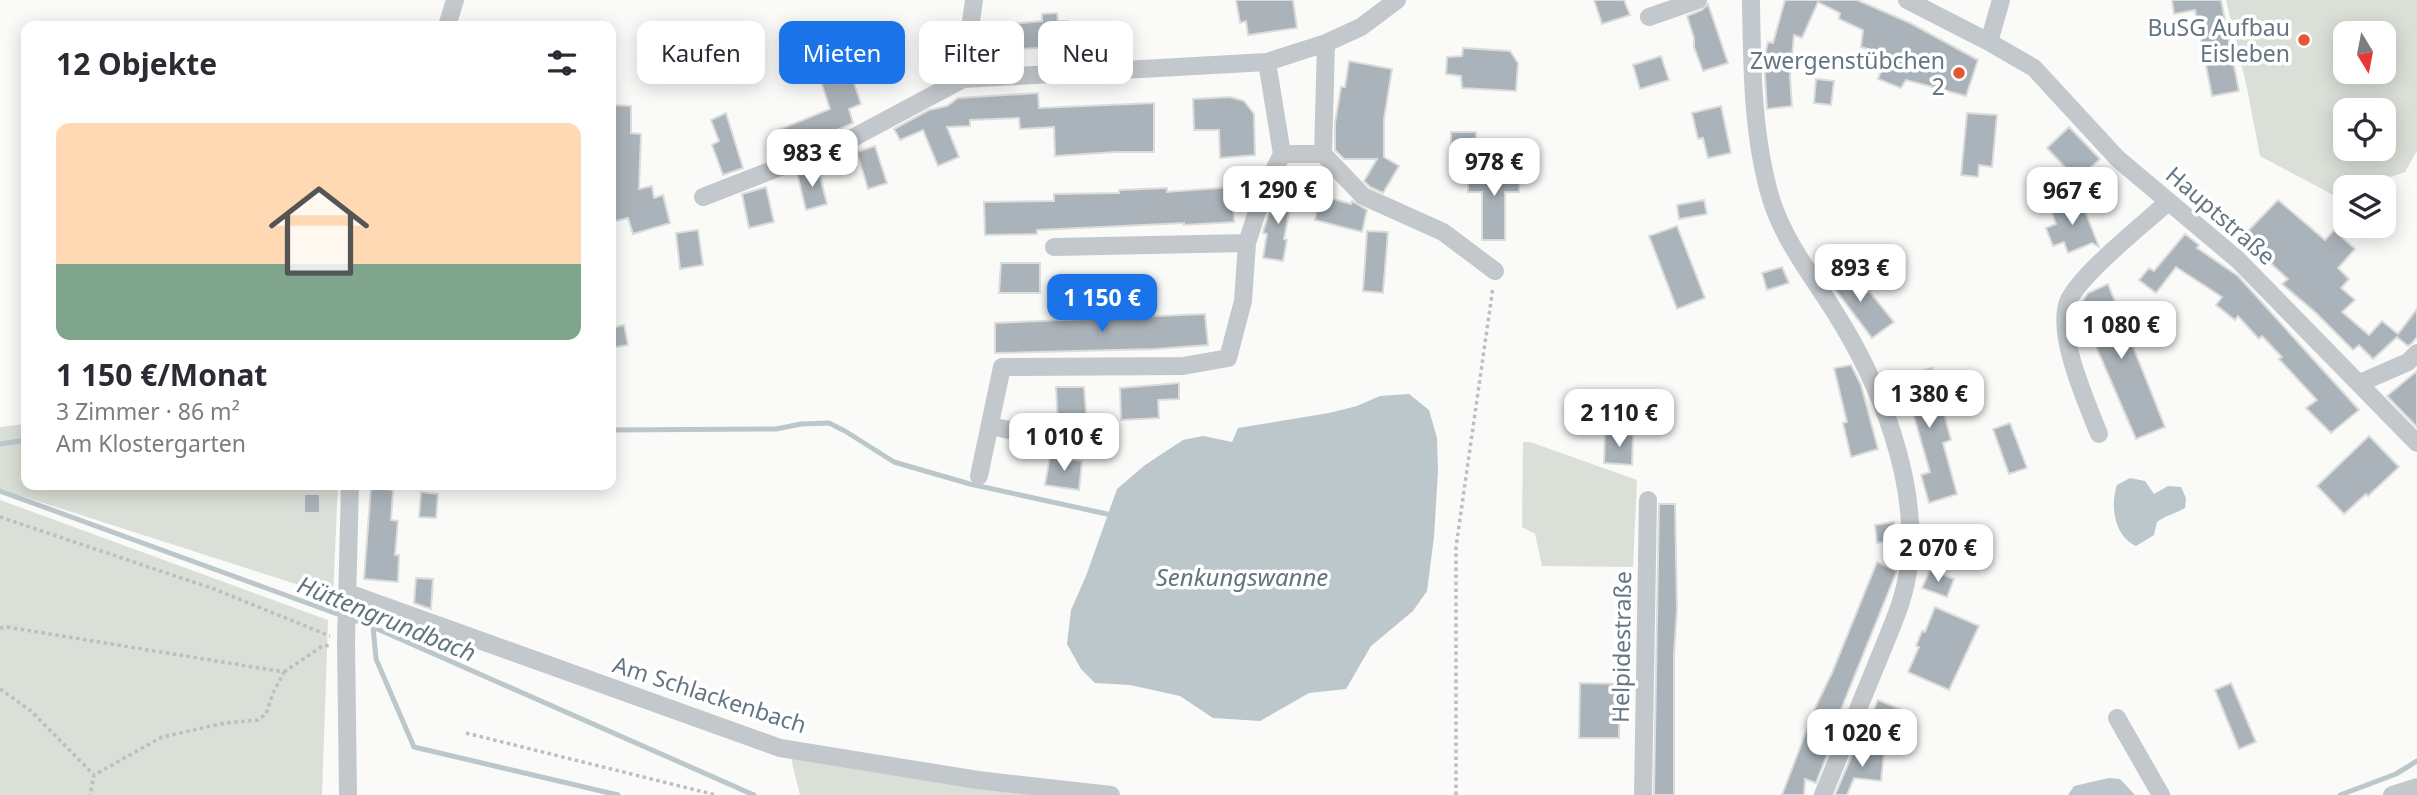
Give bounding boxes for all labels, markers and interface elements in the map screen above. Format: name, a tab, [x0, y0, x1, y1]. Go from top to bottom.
place label: BuSG Aufbau Eisleben	[2147, 11, 2290, 69]
chip: Kaufen	[637, 21, 765, 84]
chip: Mieten	[779, 21, 905, 84]
chip: Filter	[919, 21, 1024, 84]
chip: Neu	[1038, 21, 1133, 84]
north arrow	[2333, 21, 2396, 84]
map controls	[2333, 21, 2396, 238]
marker: BuSG Aufbau Eisleben	[2296, 32, 2312, 48]
text: 12 Objekte	[56, 43, 217, 84]
icon: filters	[543, 44, 581, 82]
place label: Zwergenstübchen 2	[1750, 44, 1945, 102]
marker: Zwergenstübchen 2	[1951, 65, 1967, 81]
button: locate	[2333, 98, 2396, 161]
pin: 983 €	[763, 130, 861, 189]
text: 983 €	[783, 136, 841, 168]
pin: 978 €	[1445, 138, 1543, 198]
text: 978 €	[1465, 145, 1523, 177]
street label: Hauptstraße	[2159, 159, 2283, 271]
pin: 1 290 €	[1213, 166, 1343, 226]
icon: home	[256, 168, 382, 294]
pin: 967 €	[2023, 168, 2121, 227]
text: 1 290 €	[1239, 173, 1317, 205]
text: 967 €	[2043, 174, 2101, 206]
button: layers	[2333, 175, 2396, 238]
pin: 893 €	[1811, 244, 1909, 304]
text: 893 €	[1831, 251, 1889, 283]
pin: 1 150 €	[1037, 274, 1167, 334]
text: 1 150 €	[1063, 281, 1141, 313]
pin: 1 080 €	[2056, 302, 2186, 361]
text: 1 080 €	[2082, 308, 2160, 340]
text: 1 150 €/Monat	[56, 354, 267, 395]
pin: 1 380 €	[1864, 370, 1994, 430]
text: 1 380 €	[1890, 377, 1968, 409]
pin: 2 110 €	[1554, 390, 1684, 449]
text: 3 Zimmer · 86 m²	[56, 395, 240, 427]
text: 2 110 €	[1580, 396, 1658, 428]
pin: 1 010 €	[999, 414, 1129, 473]
text: 1 010 €	[1025, 420, 1103, 452]
text: Am Klostergarten	[56, 427, 246, 459]
pin: 2 070 €	[1873, 524, 2003, 584]
text: 2 070 €	[1899, 531, 1977, 563]
water label: Senkungswanne	[1156, 560, 1328, 593]
water label: Hüttengrundbach	[293, 567, 481, 669]
street label: Helpidestraße	[1604, 571, 1638, 723]
street label: Am Schlackenbach	[609, 648, 811, 740]
pin: 1 020 €	[1797, 710, 1927, 769]
text: 1 020 €	[1823, 716, 1901, 748]

